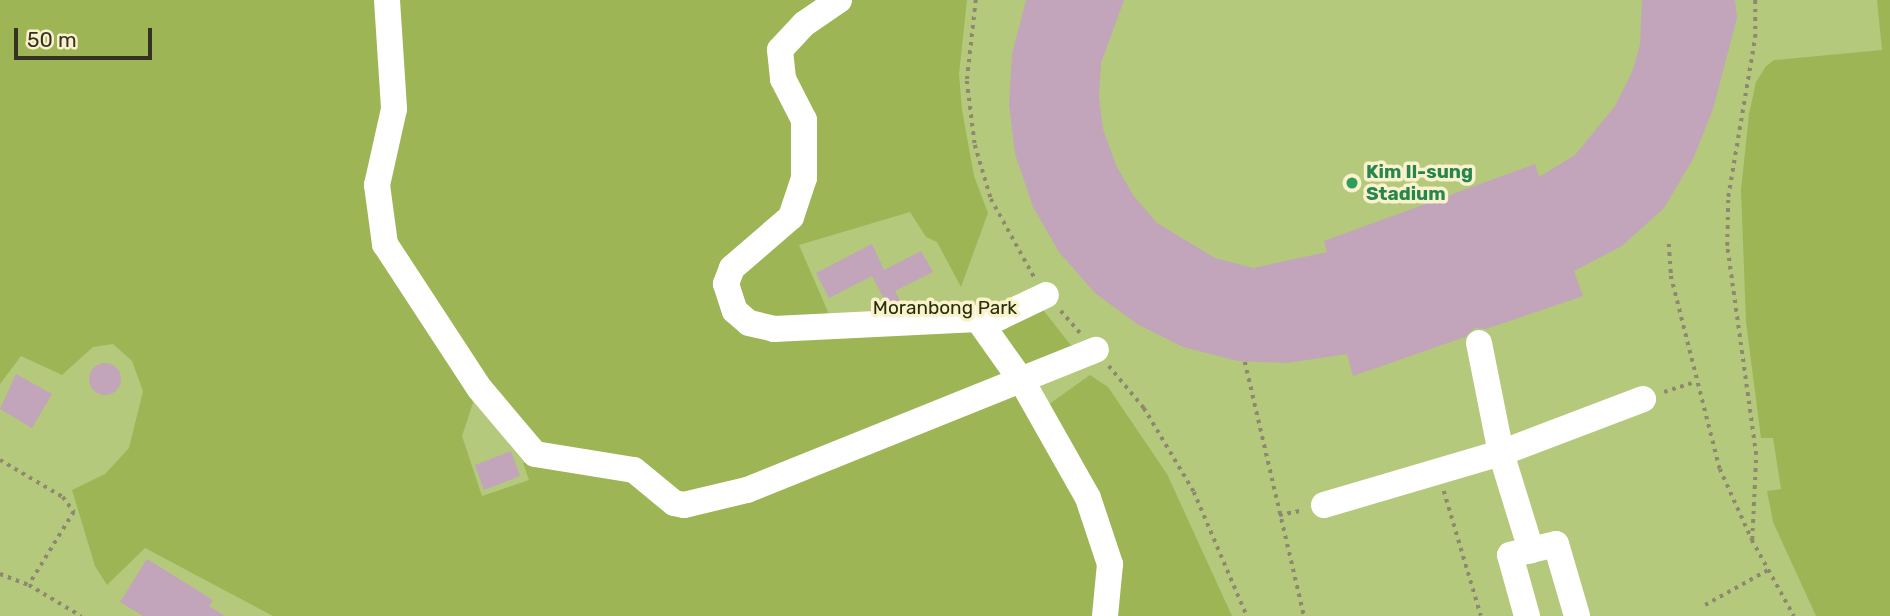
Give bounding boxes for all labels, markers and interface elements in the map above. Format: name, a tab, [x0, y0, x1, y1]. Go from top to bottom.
scale bar	[18, 14, 156, 58]
text: 50 m	[27, 27, 77, 52]
place label: Kim Il-sung Stadium	[1366, 161, 1473, 205]
marker: Kim Il-sung Stadium	[1344, 175, 1360, 191]
park label: Moranbong Park	[873, 297, 1017, 319]

